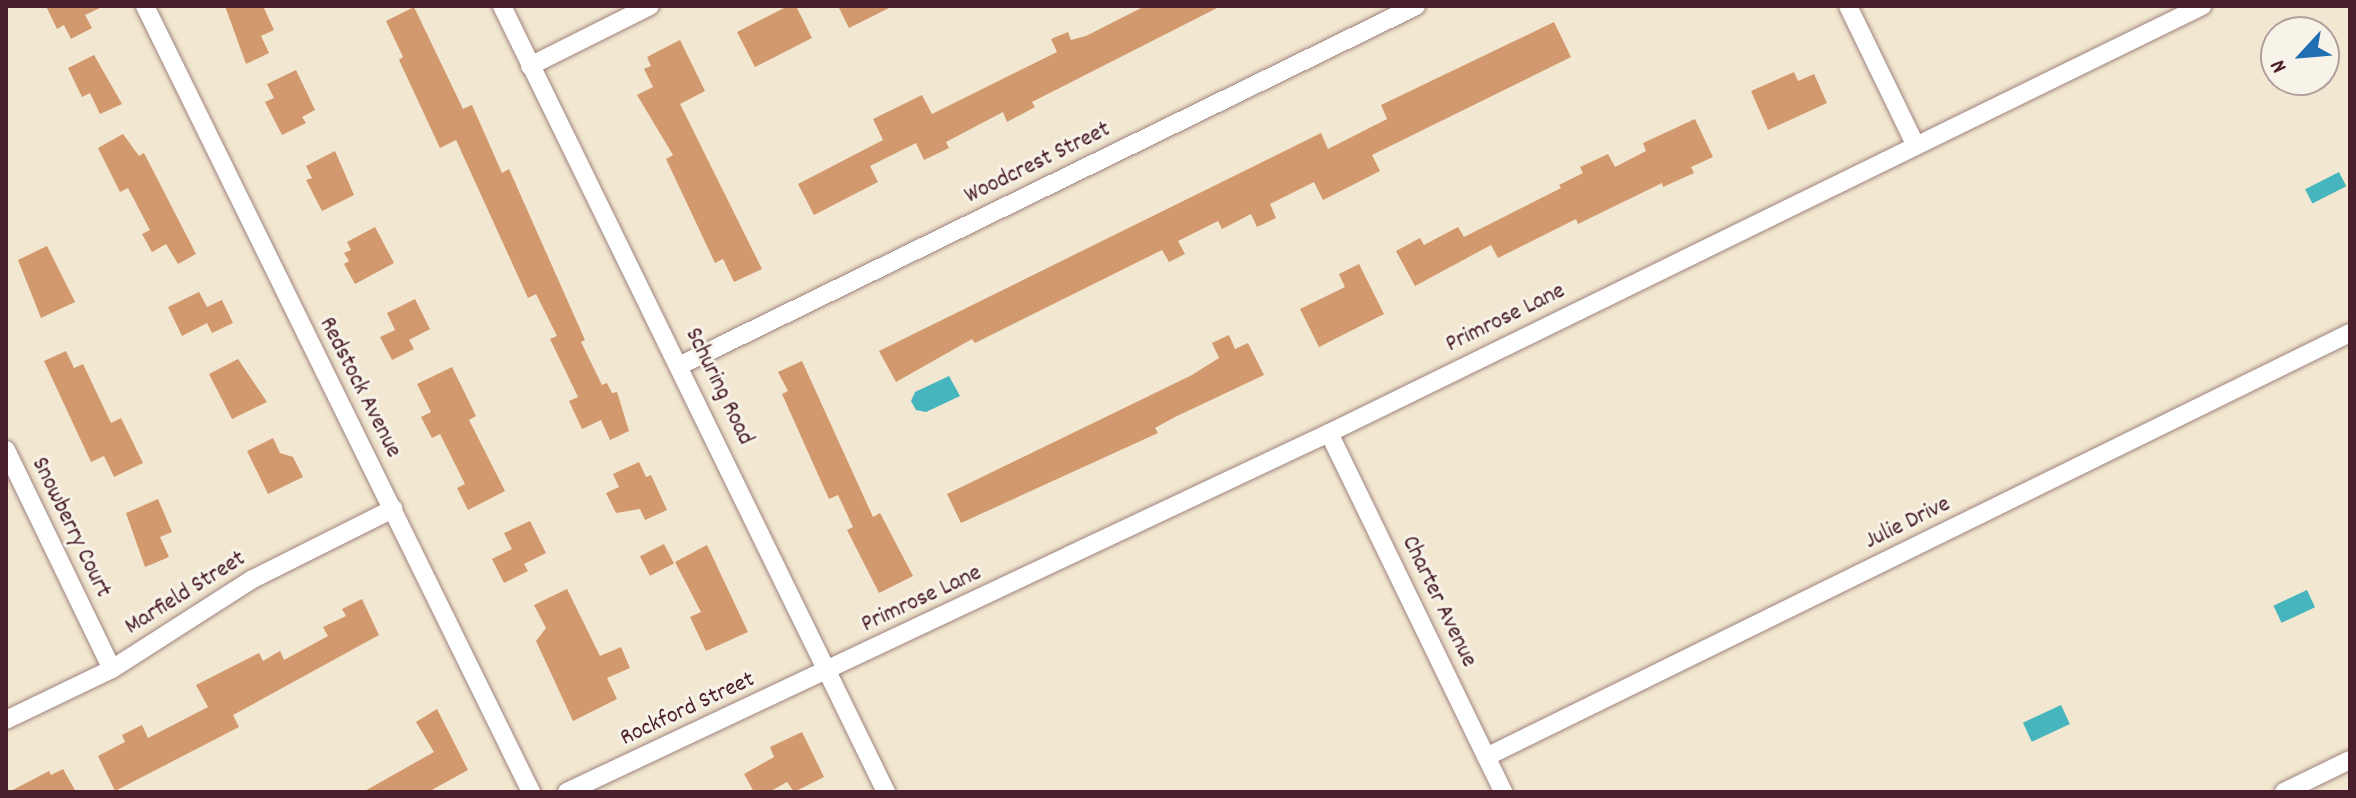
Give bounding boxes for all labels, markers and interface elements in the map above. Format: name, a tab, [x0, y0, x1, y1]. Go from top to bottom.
north arrow	[2260, 16, 2340, 96]
text: N	[2263, 54, 2296, 78]
street label: Woodcrest Street	[961, 116, 1115, 212]
street label: Primrose Lane	[1442, 278, 1570, 360]
street label: Redstock Avenue	[311, 313, 407, 463]
street label: Schuring Road	[677, 324, 759, 450]
street label: Snowberry Court	[24, 453, 116, 603]
street label: Julie Drive	[1861, 491, 1955, 557]
street label: Charter Avenue	[1394, 532, 1482, 672]
street label: Marfield Street	[120, 546, 252, 642]
street label: Primrose Lane	[857, 560, 987, 640]
street label: Rockford Street	[616, 666, 760, 754]

